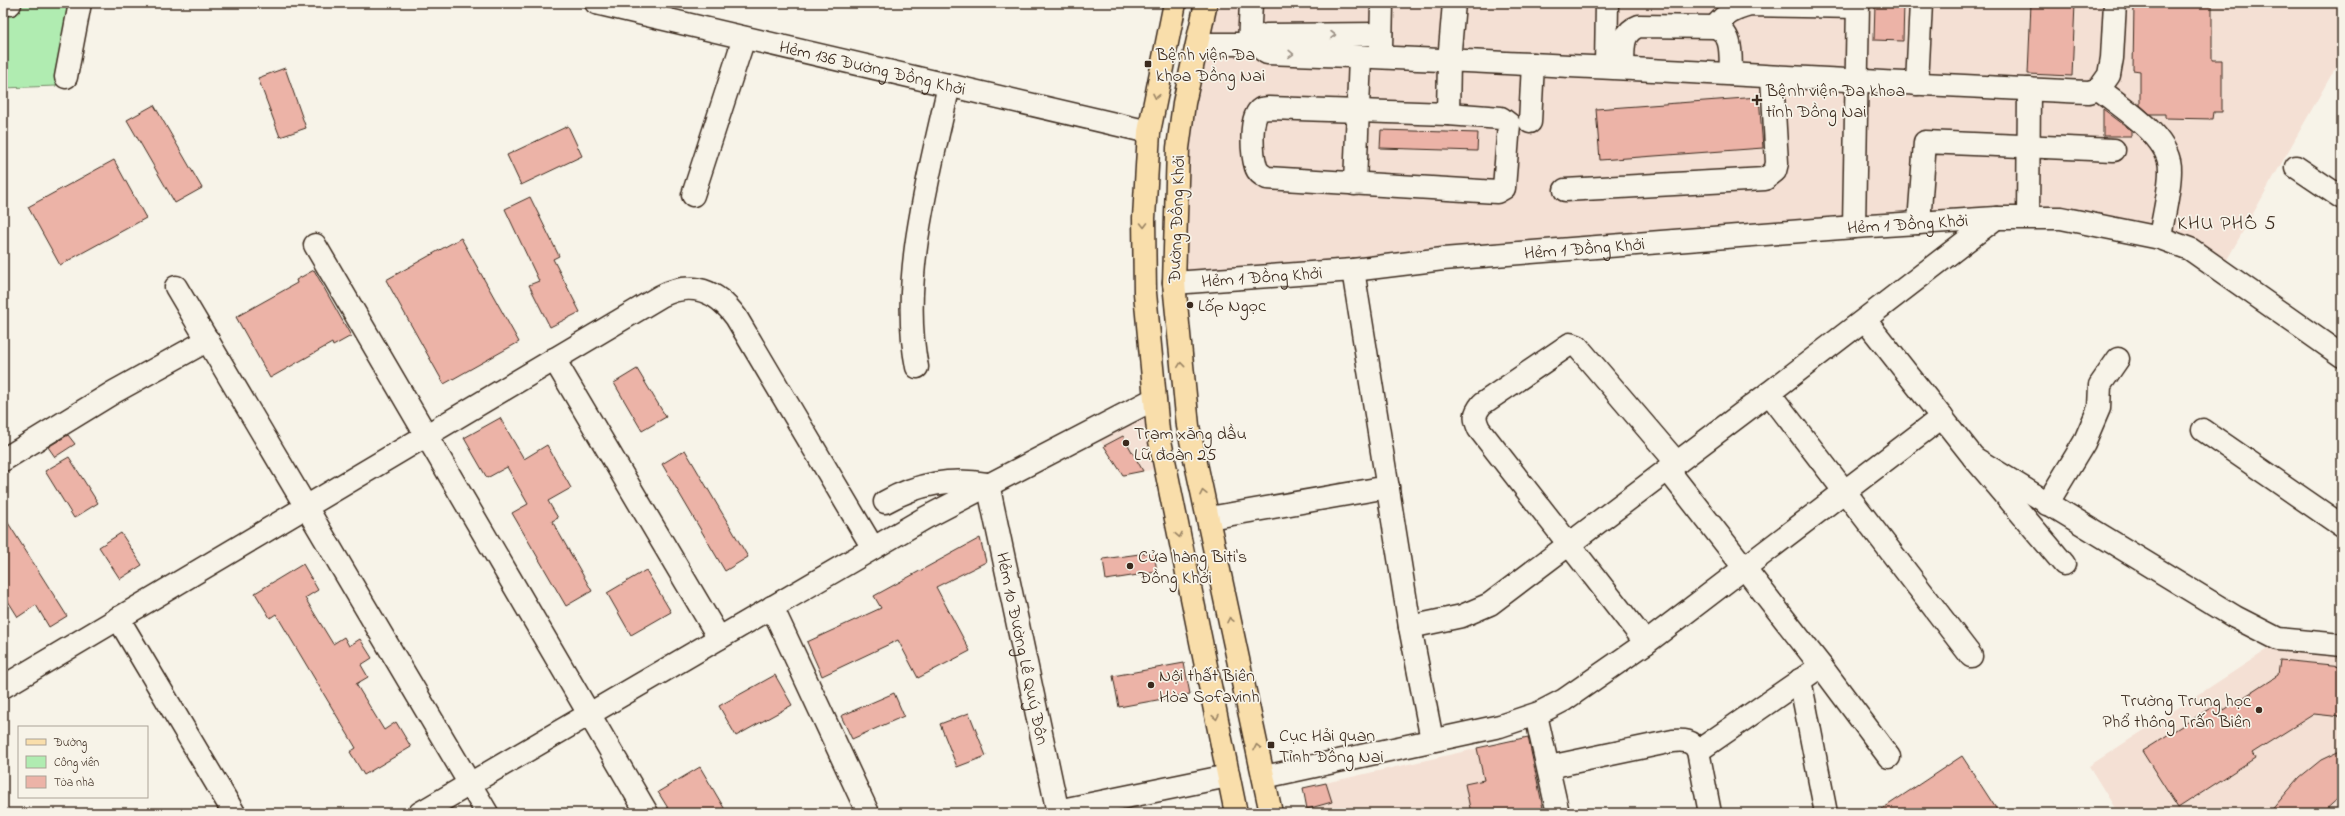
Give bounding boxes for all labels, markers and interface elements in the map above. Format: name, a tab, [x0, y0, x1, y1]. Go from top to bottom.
one-way arrow	[1330, 31, 1336, 39]
street label: Hẻm 136 Đường Đồng Khởi	[776, 35, 968, 104]
place label: Bệnh viện Đa khoa Đồng Nai	[1155, 43, 1265, 91]
one-way arrow	[1288, 50, 1294, 58]
marker: Bệnh viện Đa khoa Đồng Nai	[1143, 59, 1153, 69]
place label: Bệnh viện Đa khoa tỉnh Đồng Nai	[1765, 79, 1905, 127]
one-way arrow	[1152, 93, 1160, 99]
marker: Bệnh viện Đa khoa tỉnh Đồng Nai	[1751, 94, 1763, 106]
street label: Đường Đồng Khởi	[1163, 155, 1194, 285]
street label: Hẻm 1 Đồng Khởi	[1846, 209, 1969, 242]
district label: KHU PHỐ 5	[2177, 210, 2277, 239]
one-way arrow	[1140, 222, 1148, 228]
street label: Hẻm 1 Đồng Khởi	[1523, 232, 1646, 268]
street label: Hẻm 1 Đồng Khởi	[1201, 261, 1323, 296]
place label: Lốp Ngọc	[1198, 294, 1266, 321]
marker: Lốp Ngọc	[1185, 300, 1195, 310]
one-way arrow	[1177, 362, 1186, 368]
place label: Trạm xăng dầu Lữ đoàn 25	[1134, 422, 1247, 469]
marker: Trạm xăng dầu Lữ đoàn 25	[1121, 438, 1131, 448]
one-way arrow	[1200, 490, 1208, 496]
one-way arrow	[1174, 531, 1183, 538]
place label: Cửa hàng Biti's Đồng Khởi	[1137, 545, 1247, 593]
street label: Hẻm 10 Đường Lê Quý Đôn	[988, 550, 1054, 748]
marker: Cửa hàng Biti's Đồng Khởi	[1125, 561, 1135, 571]
one-way arrow	[1227, 617, 1235, 623]
place label: Nội thất Biên Hòa Sofavinh	[1159, 664, 1260, 711]
marker: Nội thất Biên Hòa Sofavinh	[1146, 680, 1156, 690]
place label: Trường Trung học Phổ thông Trấn Biên	[2103, 689, 2251, 737]
marker: Trường Trung học Phổ thông Trấn Biên	[2254, 705, 2264, 715]
one-way arrow	[1211, 714, 1219, 720]
place label: Cục Hải quan Tỉnh Đồng Nai	[1279, 724, 1384, 772]
legend	[18, 726, 148, 798]
text: Đường	[53, 734, 87, 753]
marker: Cục Hải quan Tỉnh Đồng Nai	[1266, 740, 1276, 750]
one-way arrow	[1254, 744, 1262, 751]
text: Công viên	[54, 754, 99, 773]
text: Tòa nhà	[54, 774, 94, 792]

